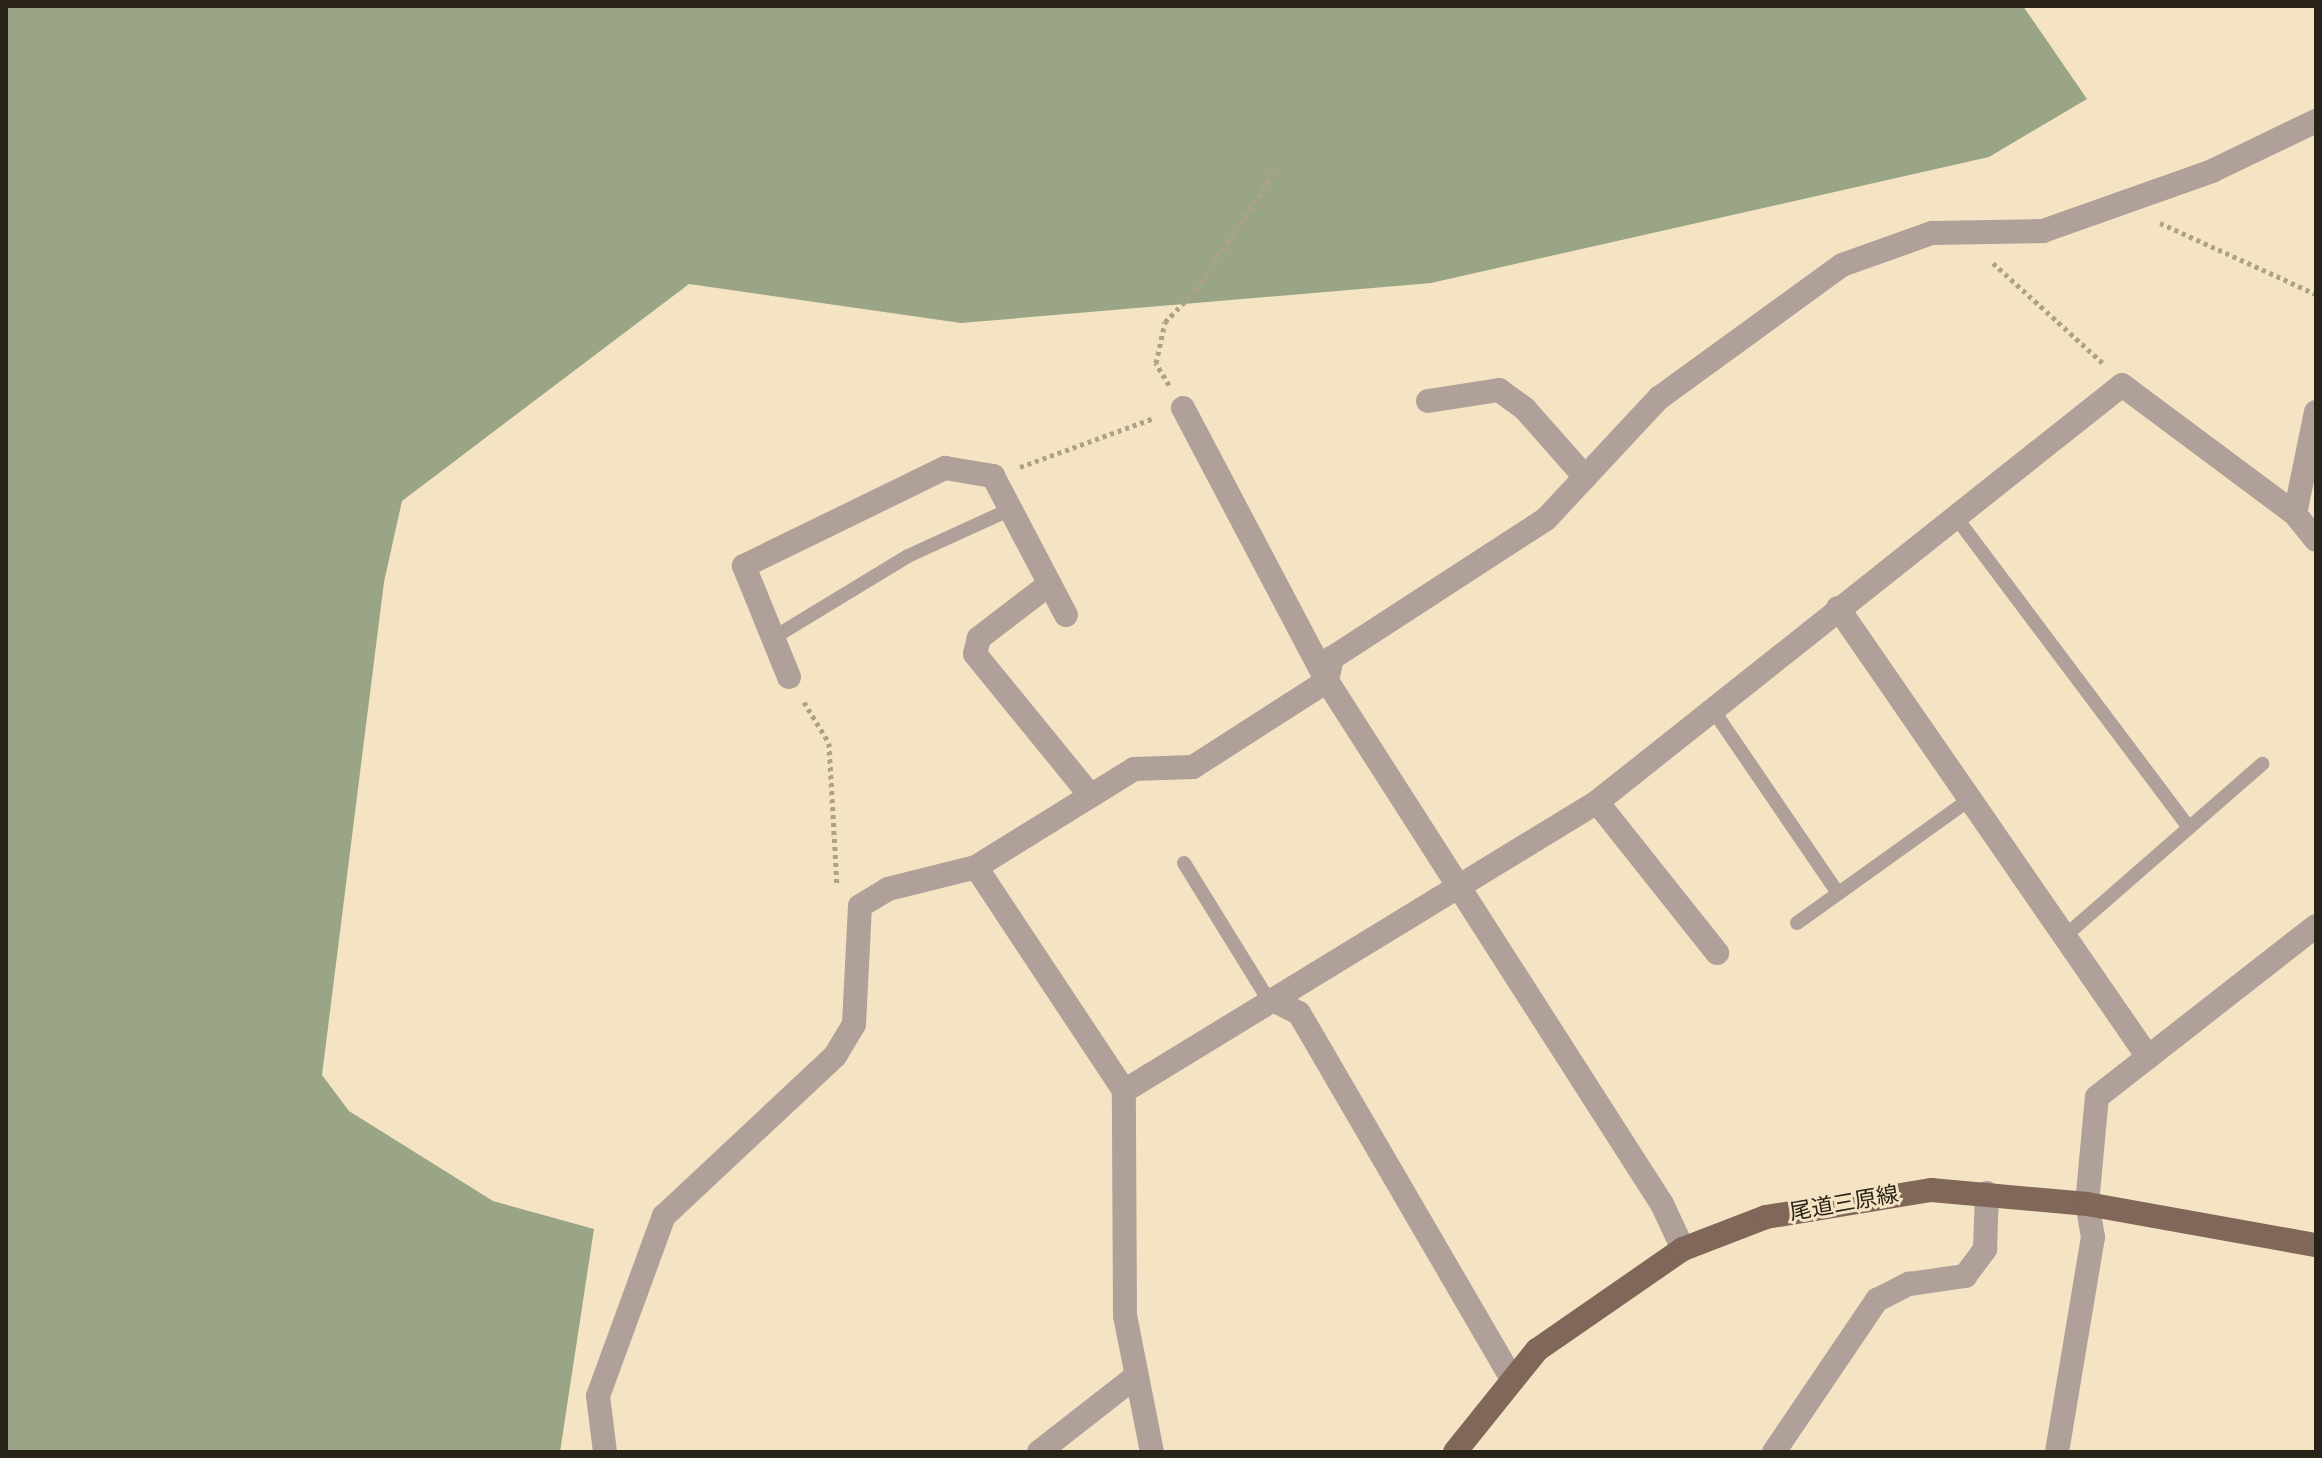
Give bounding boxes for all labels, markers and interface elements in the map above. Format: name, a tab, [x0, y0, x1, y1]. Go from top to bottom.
street label: 尾道三原線	[1788, 1180, 1900, 1226]

